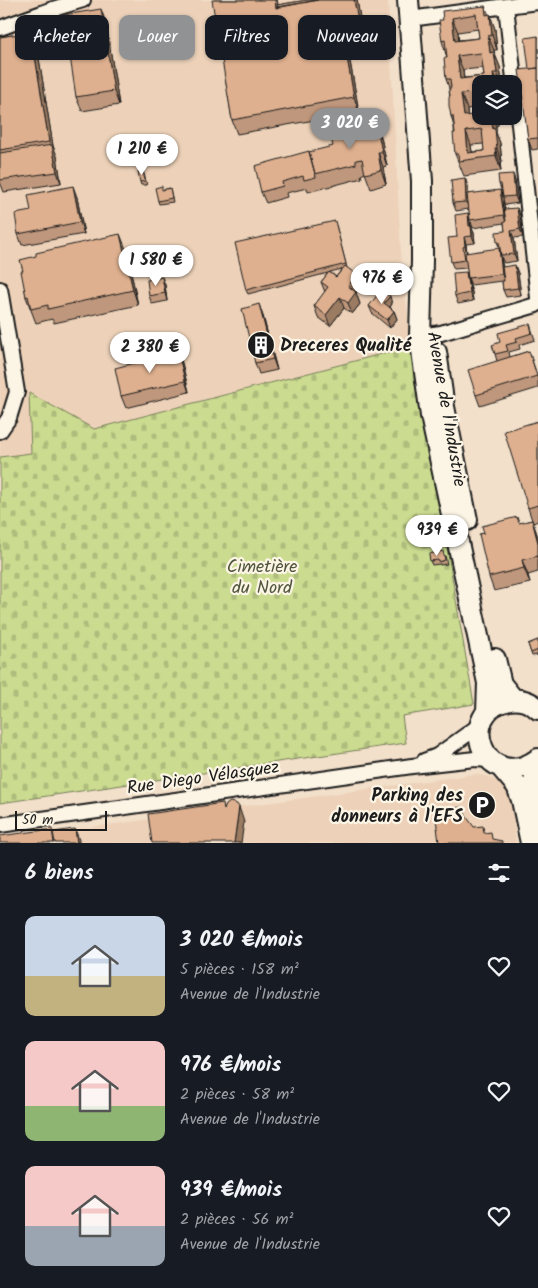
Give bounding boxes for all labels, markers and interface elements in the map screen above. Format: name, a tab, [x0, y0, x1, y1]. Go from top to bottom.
chip: Acheter	[15, 15, 109, 60]
chip: Louer	[119, 15, 195, 60]
chip: Filtres	[205, 15, 288, 60]
chip: Nouveau	[298, 15, 396, 60]
map controls	[472, 75, 522, 125]
button: layers	[472, 75, 522, 125]
pin: 3 020 €	[304, 108, 396, 150]
text: 3 020 €	[322, 111, 378, 136]
pin: 1 210 €	[96, 134, 188, 176]
text: 1 210 €	[117, 137, 167, 162]
pin: 1 580 €	[110, 244, 202, 287]
text: 1 580 €	[129, 248, 183, 273]
pin: 976 €	[347, 262, 417, 305]
text: 976 €	[362, 266, 402, 291]
street label: Avenue de l'Industrie	[418, 329, 473, 489]
building icon: Dreceres Qualité	[246, 330, 276, 360]
pin: 2 380 €	[104, 332, 196, 374]
place label: Dreceres Qualité	[280, 332, 412, 361]
text: 2 380 €	[121, 335, 179, 360]
pin: 939 €	[402, 514, 472, 557]
text: 939 €	[416, 518, 458, 543]
park label: Cimetière du Nord	[227, 553, 297, 603]
street label: Rue Diego Vélasquez	[125, 753, 281, 804]
place label: Parking des donneurs à l'EFS	[331, 782, 464, 832]
parking icon: Parking des donneurs à l'EFS	[467, 790, 497, 820]
scale bar	[15, 808, 108, 831]
text: 50 m	[22, 809, 53, 831]
text: 6 biens	[25, 857, 94, 890]
icon: filters	[485, 859, 513, 887]
text: 3 020 €/mois	[180, 924, 303, 957]
icon: home	[65, 936, 125, 996]
icon: heart	[485, 952, 513, 980]
text: 5 pièces · 158 m²	[180, 957, 299, 982]
text: Avenue de l'Industrie	[180, 982, 320, 1007]
text: 976 €/mois	[180, 1049, 281, 1082]
icon: home	[65, 1061, 125, 1121]
icon: heart	[485, 1077, 513, 1105]
text: 2 pièces · 58 m²	[180, 1082, 294, 1107]
text: Avenue de l'Industrie	[180, 1107, 320, 1132]
text: 939 €/mois	[180, 1174, 282, 1207]
icon: home	[65, 1186, 125, 1246]
icon: heart	[485, 1202, 513, 1230]
text: 2 pièces · 56 m²	[180, 1207, 294, 1232]
text: Avenue de l'Industrie	[180, 1232, 320, 1257]

